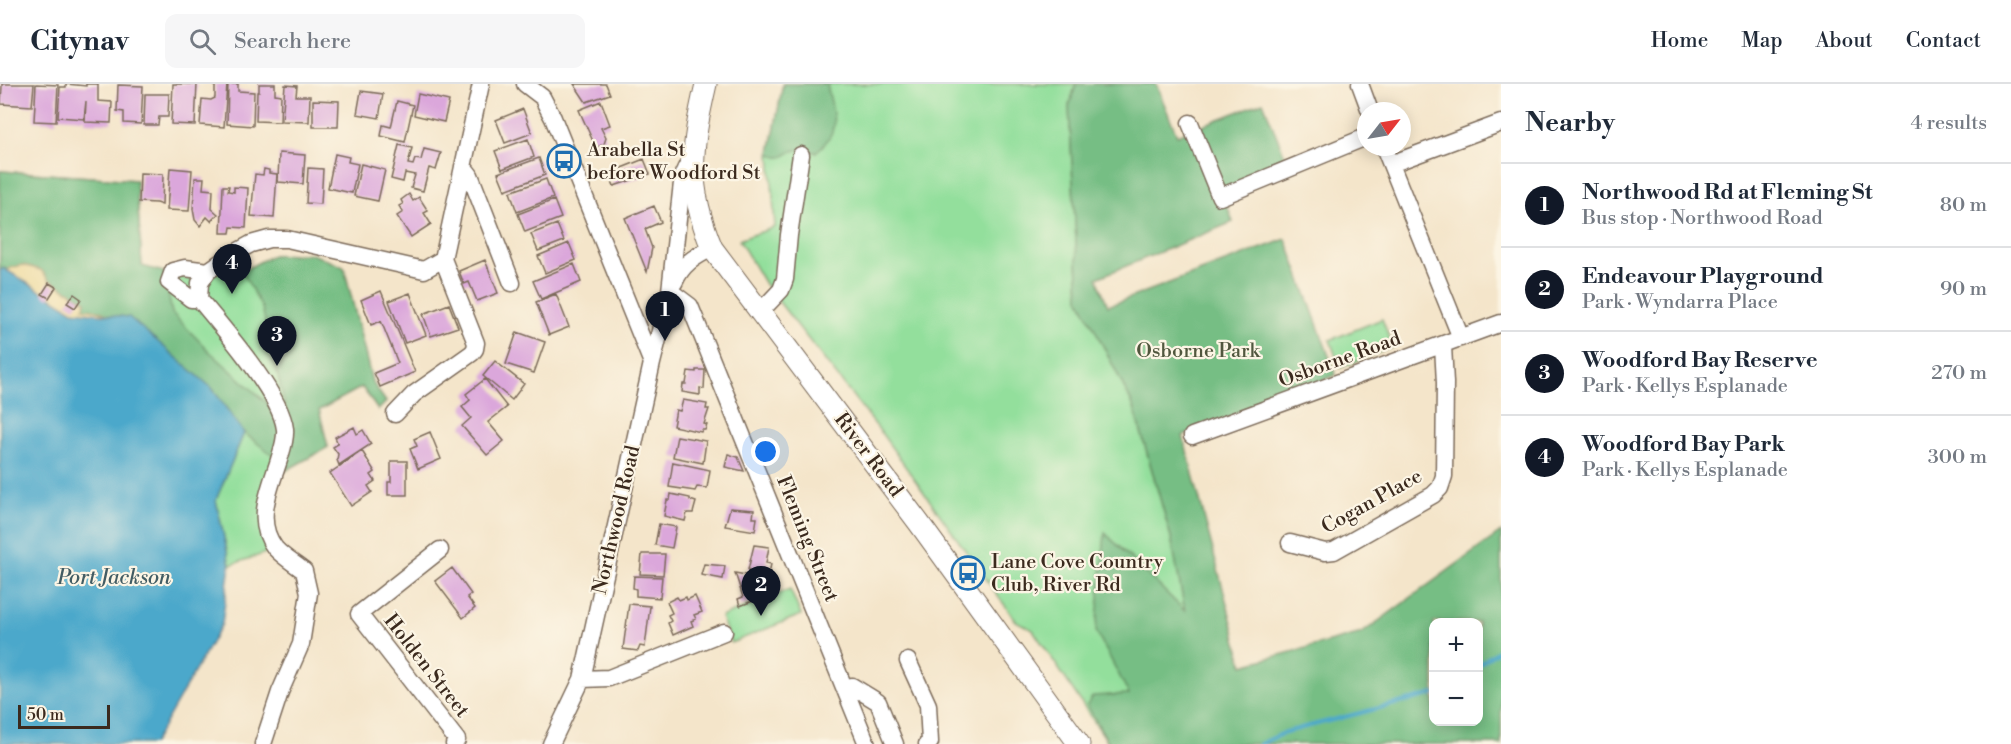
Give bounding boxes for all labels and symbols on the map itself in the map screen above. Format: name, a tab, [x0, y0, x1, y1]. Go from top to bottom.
north arrow	[1357, 102, 1411, 156]
place label: Arabella St before Woodford St	[586, 138, 761, 186]
bus stop icon: Arabella St before Woodford St	[546, 143, 582, 179]
pin: 4	[212, 244, 252, 294]
pin: 1	[646, 292, 684, 341]
pin: 3	[258, 316, 296, 366]
street label: Osborne Road	[1275, 326, 1405, 394]
park label: Osborne Park	[1136, 339, 1261, 364]
street label: River Road	[828, 408, 908, 503]
your location	[751, 437, 780, 466]
street label: Northwood Road	[588, 442, 646, 597]
street label: Cogan Place	[1317, 464, 1427, 540]
street label: Fleming Street	[770, 472, 844, 606]
place label: Lane Cove Country Club, River Rd	[991, 550, 1164, 598]
bus stop icon: Lane Cove Country Club, River Rd	[950, 555, 986, 591]
water label: Port Jackson	[56, 565, 171, 591]
pin: 2	[742, 566, 780, 616]
street label: Holden Street	[378, 609, 474, 723]
scale bar	[18, 702, 110, 730]

